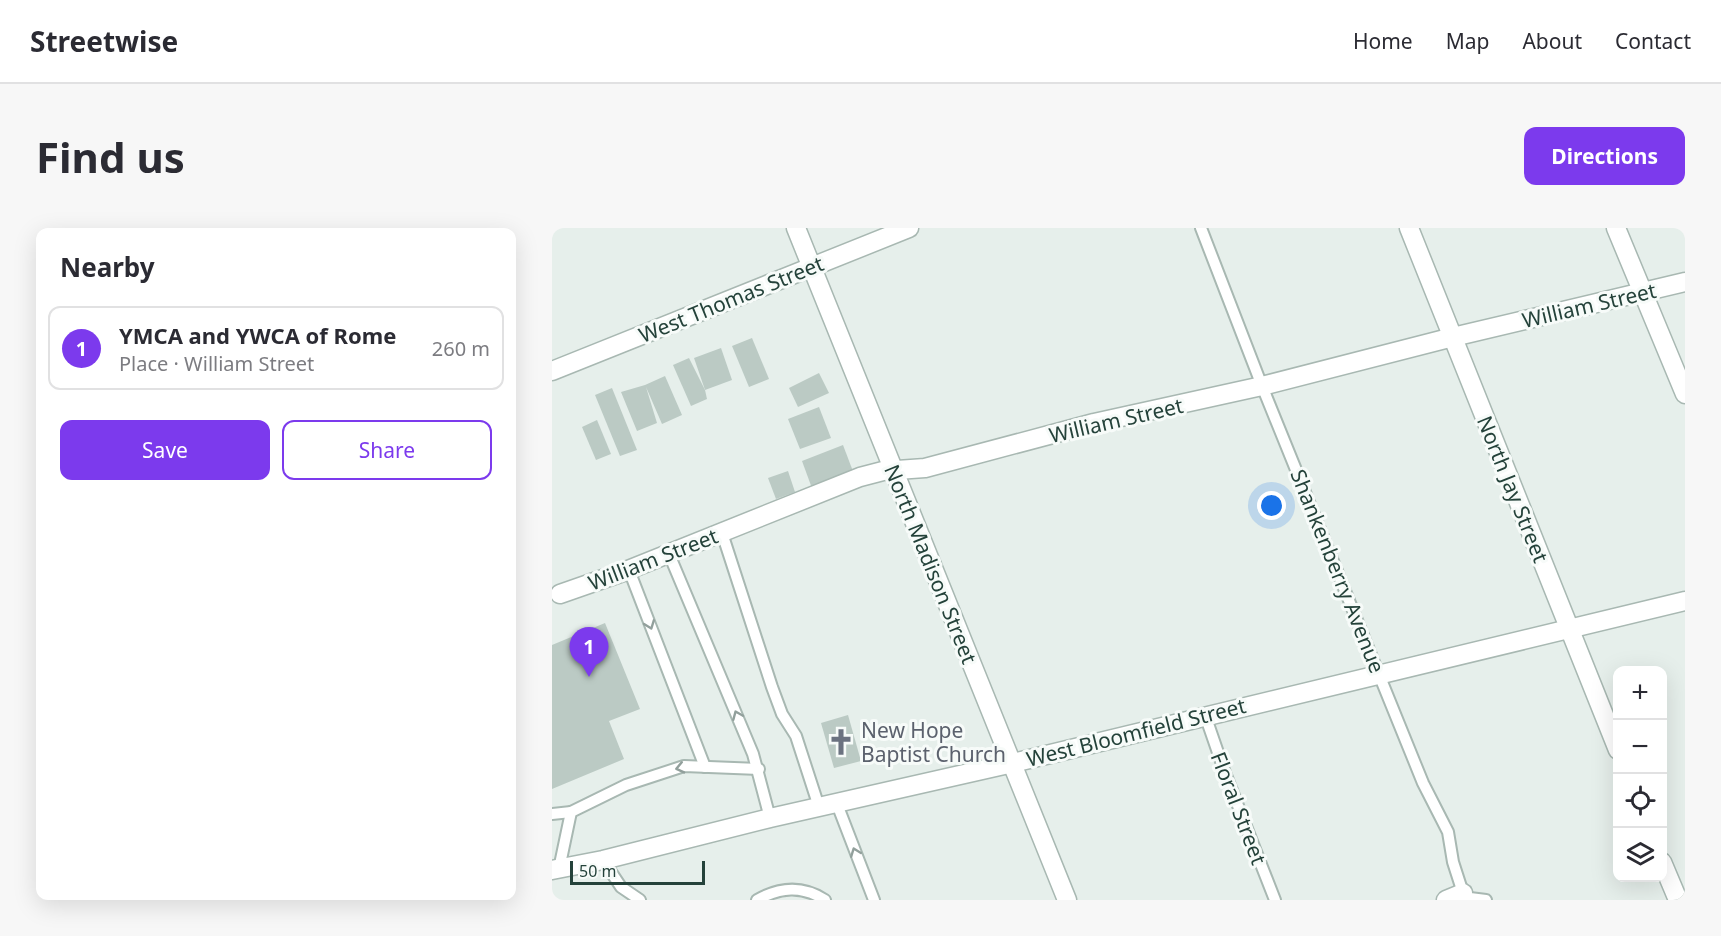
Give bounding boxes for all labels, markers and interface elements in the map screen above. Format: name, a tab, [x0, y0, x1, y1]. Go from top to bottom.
text: Streetwise	[30, 22, 178, 60]
text: Home	[1353, 27, 1413, 55]
text: Map	[1446, 27, 1489, 55]
text: About	[1522, 27, 1582, 55]
text: Contact	[1615, 27, 1691, 55]
button: Directions	[1524, 127, 1685, 185]
text: Find us	[36, 128, 185, 185]
text: Nearby	[60, 249, 155, 285]
street label: West Thomas Street	[634, 249, 828, 349]
street label: William Street	[1519, 276, 1659, 334]
text: YMCA and YWCA of Rome	[119, 320, 396, 350]
text: 1	[76, 335, 87, 362]
text: 260 m	[432, 335, 490, 362]
text: Place · William Street	[119, 350, 314, 377]
street label: William Street	[1046, 391, 1186, 449]
street label: North Jay Street	[1471, 412, 1555, 567]
button: Save	[60, 420, 270, 480]
button: Share	[282, 420, 492, 480]
street label: North Madison Street	[878, 460, 984, 668]
street label: Shankenberry Avenue	[1284, 465, 1392, 677]
your location	[1257, 491, 1286, 520]
street label: William Street	[584, 521, 722, 597]
one-way arrow	[643, 618, 655, 629]
pin: 1	[570, 628, 609, 677]
map controls	[1613, 666, 1667, 882]
button: +	[1613, 666, 1667, 720]
street label: West Bloomfield Street	[1023, 691, 1249, 773]
one-way arrow	[732, 710, 744, 721]
place label: New Hope Baptist Church	[861, 716, 1006, 768]
button: −	[1613, 720, 1667, 774]
church icon: New Hope Baptist Church	[826, 727, 856, 757]
street label: Floral Street	[1205, 748, 1273, 869]
one-way arrow	[675, 761, 685, 774]
button: locate	[1613, 774, 1667, 828]
button: layers	[1613, 828, 1667, 882]
one-way arrow	[850, 847, 862, 858]
scale bar	[570, 858, 705, 886]
text: 50 m	[579, 860, 616, 882]

